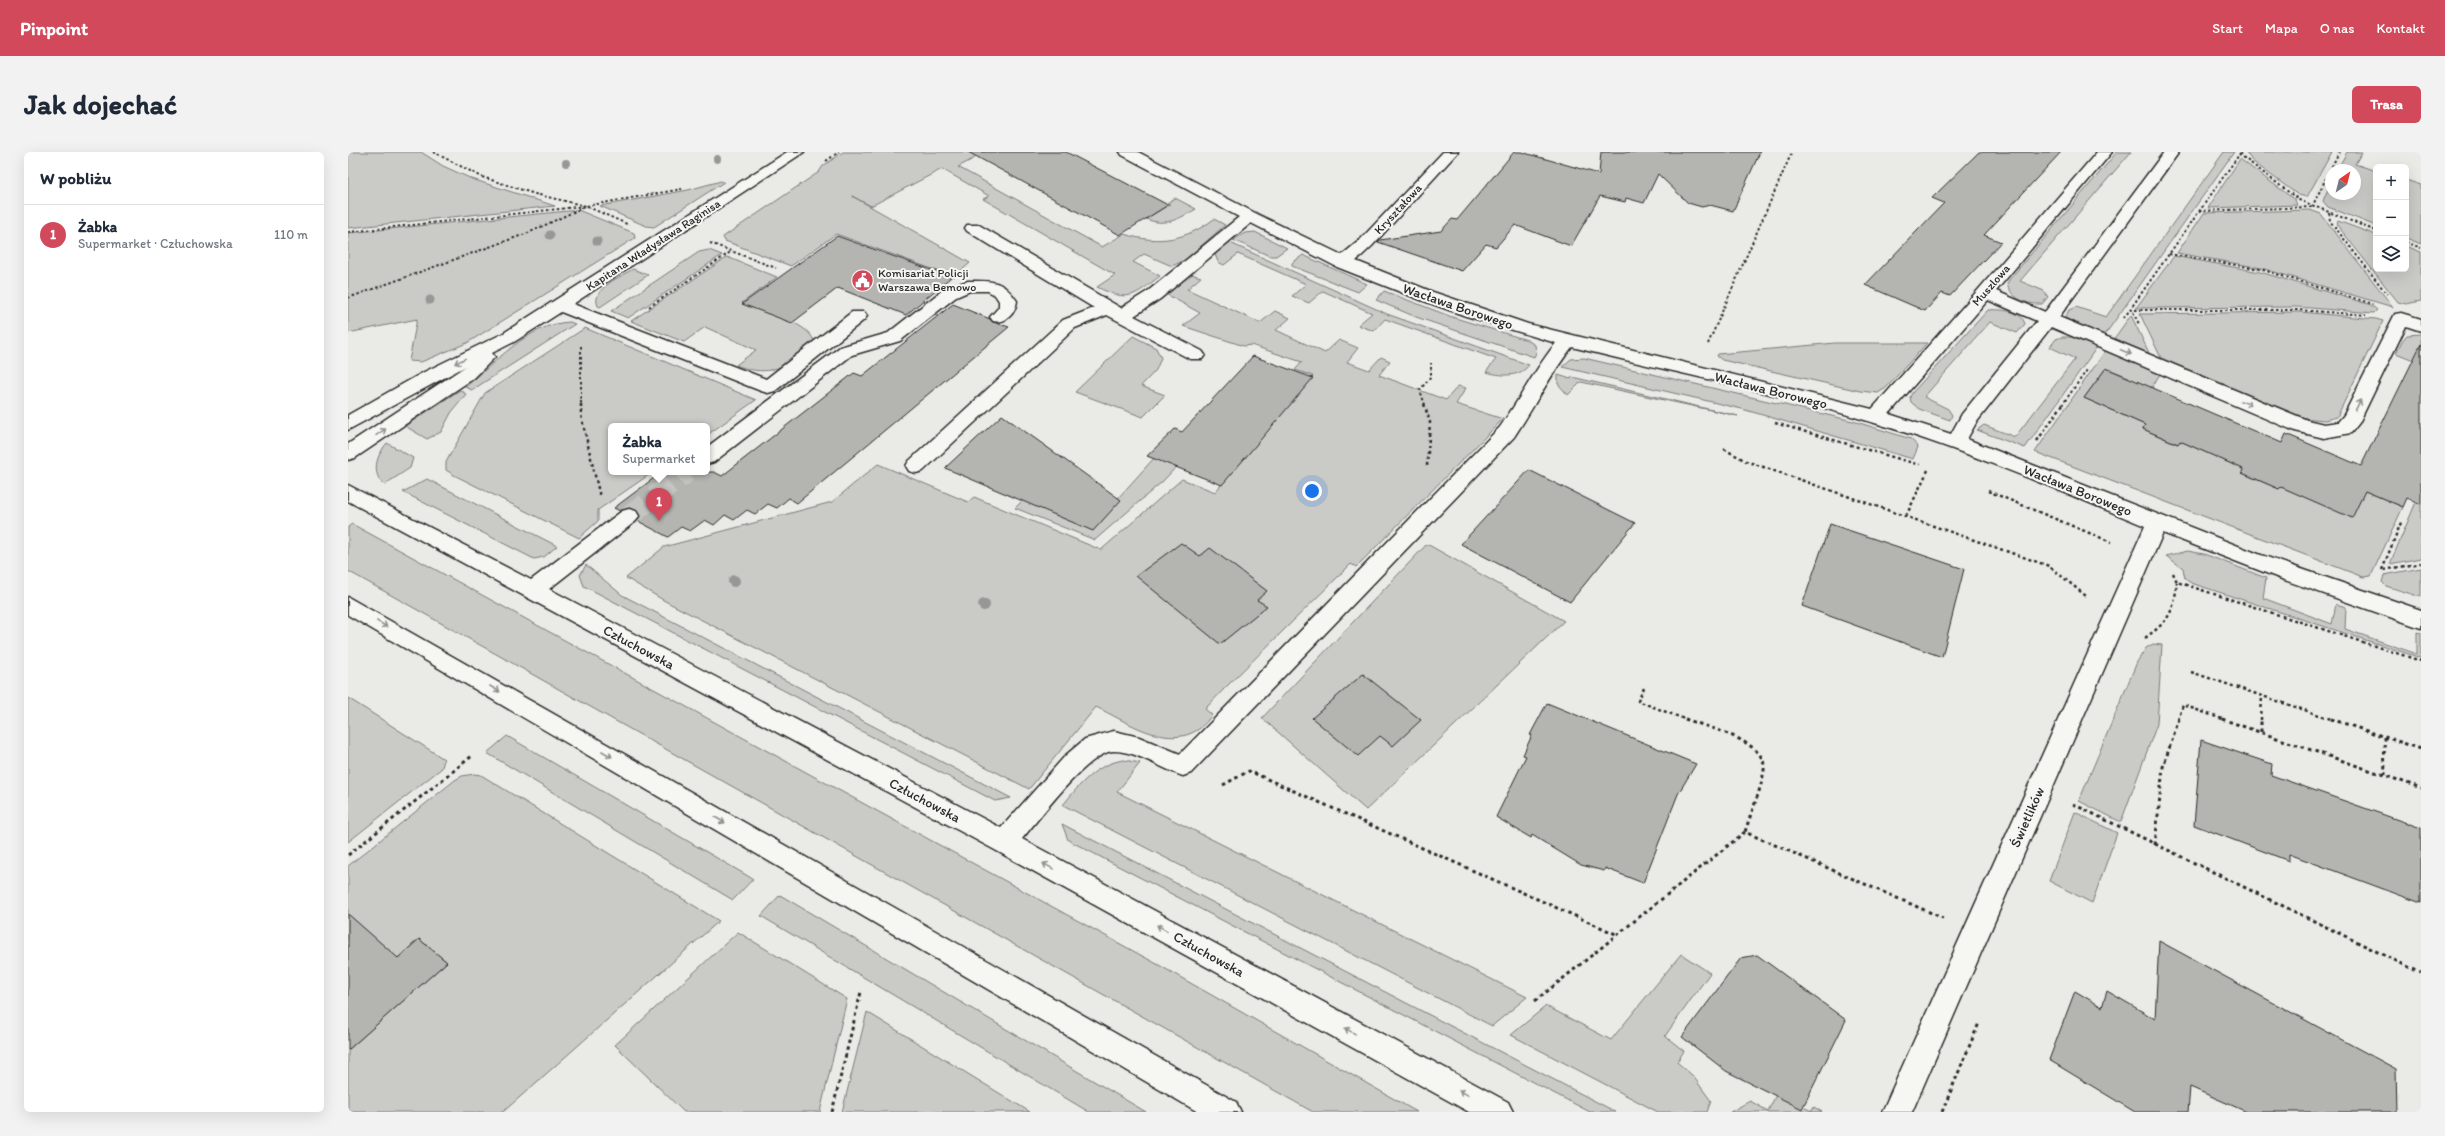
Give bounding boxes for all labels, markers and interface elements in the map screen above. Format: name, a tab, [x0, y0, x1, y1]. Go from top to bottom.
text: Pinpoint	[20, 17, 88, 40]
text: Start	[2212, 20, 2243, 37]
text: Mapa	[2265, 20, 2298, 37]
text: O nas	[2320, 20, 2354, 37]
text: Kontakt	[2376, 20, 2425, 37]
button: Trasa	[2352, 86, 2421, 123]
text: Jak dojechać	[24, 87, 177, 121]
north arrow	[2325, 164, 2361, 200]
map controls	[2373, 164, 2409, 272]
button: +	[2373, 164, 2409, 200]
text: W pobliżu	[40, 168, 111, 188]
street label: Kryształowa	[1371, 180, 1425, 237]
street label: Kapitana Władysława Raginisa	[583, 196, 723, 294]
button: −	[2373, 200, 2409, 236]
text: Żabka	[78, 218, 117, 236]
text: 1	[50, 227, 56, 242]
text: 110 m	[274, 227, 308, 242]
text: Supermarket · Człuchowska	[78, 236, 233, 251]
button: layers	[2373, 236, 2409, 272]
street label: Muszlowa	[1969, 261, 2013, 309]
place label: Komisariat Policji Warszawa Bemowo	[878, 266, 976, 294]
public building icon: Komisariat Policji Warszawa Bemowo	[849, 267, 875, 293]
street label: Wacława Borowego	[1400, 280, 1515, 333]
one-way arrow	[2119, 349, 2131, 357]
one-way arrow	[454, 358, 466, 365]
street label: Wacława Borowego	[1713, 368, 1829, 413]
one-way arrow	[2239, 399, 2251, 407]
one-way arrow	[2355, 400, 2362, 412]
popup	[608, 423, 710, 475]
one-way arrow	[375, 428, 386, 436]
text: Żabka	[622, 433, 662, 451]
text: Supermarket	[622, 451, 696, 466]
street label: Wacława Borowego	[2021, 461, 2135, 520]
your location	[1302, 481, 1322, 501]
pin: 1	[646, 488, 672, 521]
one-way arrow	[376, 621, 388, 629]
street label: Człuchowska	[600, 622, 678, 674]
one-way arrow	[488, 686, 500, 694]
one-way arrow	[601, 751, 613, 759]
street label: Człuchowska	[886, 775, 964, 827]
street label: Świetlików	[2007, 784, 2048, 850]
one-way arrow	[714, 816, 726, 824]
one-way arrow	[1042, 862, 1054, 870]
one-way arrow	[1156, 924, 1168, 932]
street label: Człuchowska	[1170, 928, 1248, 981]
one-way arrow	[1344, 1027, 1356, 1034]
one-way arrow	[1458, 1089, 1470, 1097]

